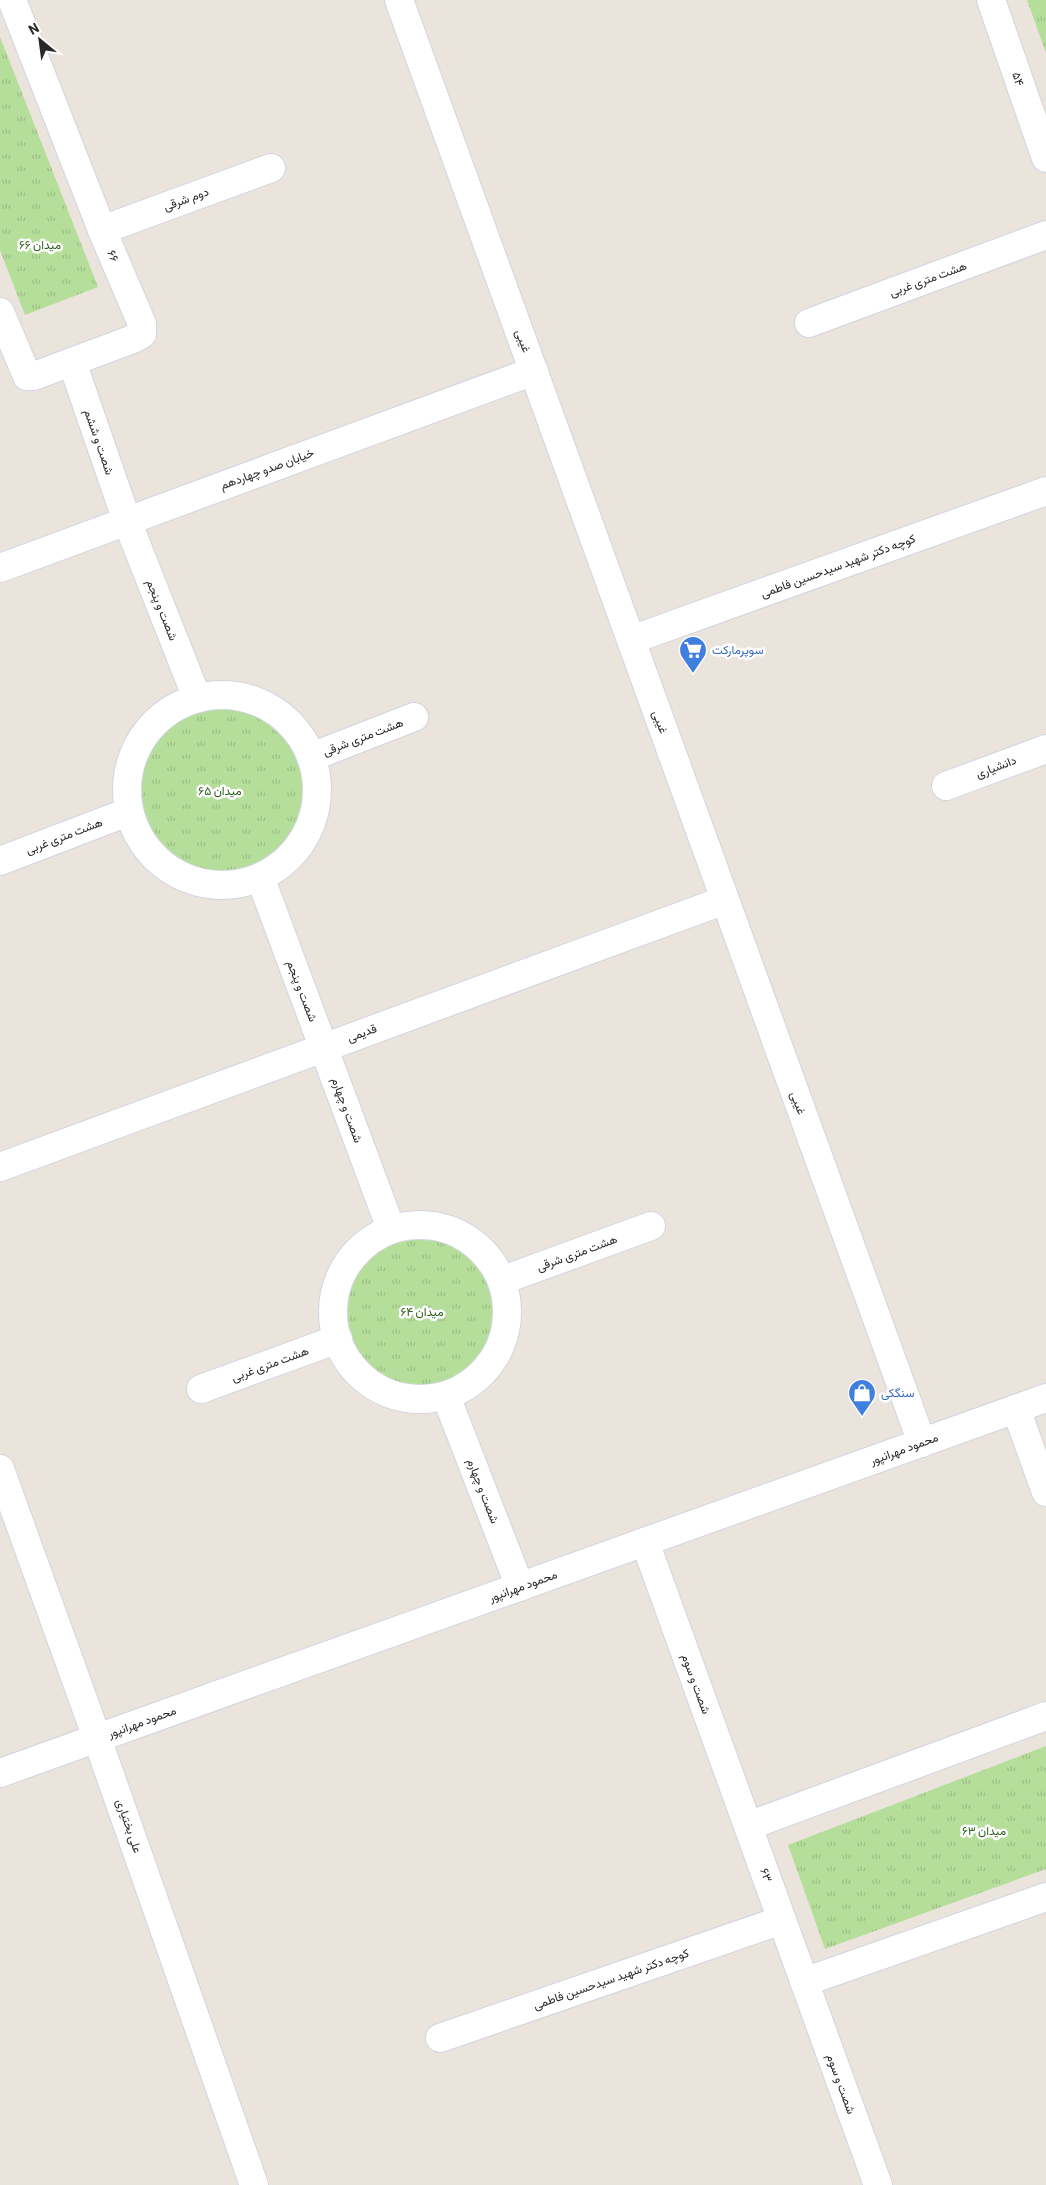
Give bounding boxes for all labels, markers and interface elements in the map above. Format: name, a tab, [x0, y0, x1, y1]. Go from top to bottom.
north arrow	[15, 15, 65, 65]
text: N	[25, 19, 42, 38]
street label: ۵۴	[1010, 70, 1028, 88]
street label: دوم شرقی	[161, 183, 211, 215]
park label: میدان ۶۶	[19, 237, 61, 252]
street label: ۶۶	[105, 247, 123, 264]
street label: هشت متری غربی	[887, 258, 969, 300]
street label: غیبی	[511, 327, 535, 355]
street label: شصت و ششم	[80, 407, 118, 477]
street label: خیابان صدو چهاردهم	[218, 445, 316, 493]
street label: کوچه دکتر شهید سیدحسین فاطمی	[758, 530, 918, 602]
street label: شصت و پنجم	[142, 577, 182, 643]
supermarket icon: سوپرمارکت	[678, 635, 708, 674]
place label: سوپرمارکت	[712, 642, 764, 658]
street label: غیبی	[648, 708, 672, 736]
street label: هشت متری شرقی	[321, 714, 405, 760]
street label: دانشیاری	[973, 752, 1019, 782]
park label: میدان ۶۵	[198, 783, 242, 798]
street label: هشت متری غربی	[23, 814, 105, 858]
street label: شصت و پنجم	[283, 958, 321, 1024]
street label: قدیمی	[345, 1020, 379, 1046]
street label: شصت و چهارم	[328, 1075, 366, 1145]
street label: غیبی	[786, 1089, 810, 1117]
street label: هشت متری شرقی	[534, 1231, 620, 1275]
park label: میدان ۶۴	[400, 1304, 444, 1319]
street label: هشت متری غربی	[229, 1343, 311, 1385]
shop icon: سنگکی	[847, 1378, 877, 1417]
place label: سنگکی	[881, 1385, 915, 1401]
street label: محمود مهرانپور	[867, 1429, 940, 1469]
street label: شصت و چهارم	[463, 1456, 503, 1526]
street label: محمود مهرانپور	[486, 1566, 559, 1606]
street label: شصت و سوم	[678, 1652, 714, 1716]
street label: محمود مهرانپور	[105, 1702, 178, 1742]
street label: علی بختیاری	[112, 1797, 146, 1855]
park label: میدان ۶۳	[962, 1823, 1006, 1838]
street label: ۶۳	[758, 1866, 776, 1884]
street label: کوچه دکتر شهید سیدحسین فاطمی	[531, 1945, 691, 2013]
street label: شصت و سوم	[823, 2052, 859, 2116]

